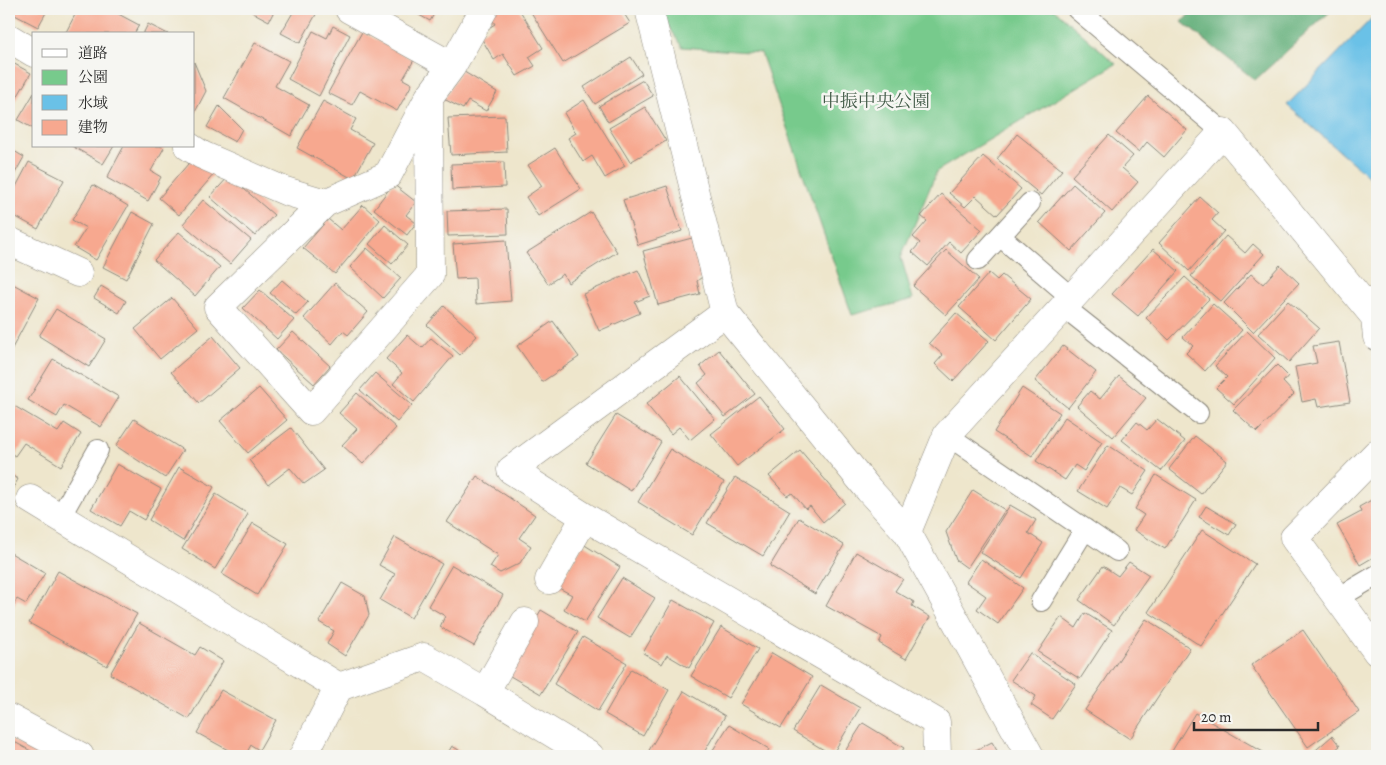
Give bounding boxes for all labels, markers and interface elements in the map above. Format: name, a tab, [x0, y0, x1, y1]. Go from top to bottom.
legend	[32, 32, 195, 148]
text: 道路	[78, 43, 108, 63]
text: 公園	[78, 67, 108, 87]
park label: 中振中央公園	[822, 89, 930, 113]
text: 水域	[78, 93, 108, 113]
text: 建物	[78, 117, 108, 137]
scale bar	[1194, 700, 1317, 732]
text: 20 m	[1201, 707, 1232, 727]

